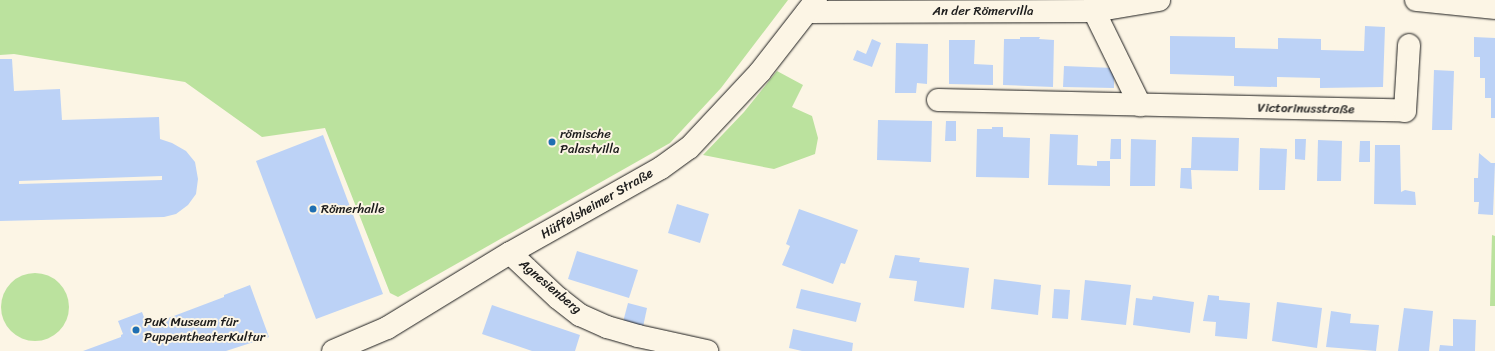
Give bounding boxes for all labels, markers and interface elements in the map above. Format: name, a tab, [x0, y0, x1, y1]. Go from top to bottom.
street label: An der Römervilla	[932, 3, 1034, 19]
street label: Victorinusstraße	[1257, 100, 1355, 118]
place label: römische Palastvilla	[560, 127, 619, 158]
marker: römische Palastvilla	[547, 137, 557, 147]
street label: Hüffelsheimer Straße	[538, 165, 656, 243]
place label: Römerhalle	[321, 201, 385, 217]
marker: Römerhalle	[308, 204, 318, 214]
street label: Agnesienberg	[516, 256, 584, 318]
place label: PuK Museum für PuppentheaterKultur	[144, 315, 265, 346]
marker: PuK Museum für PuppentheaterKultur	[131, 325, 141, 335]

